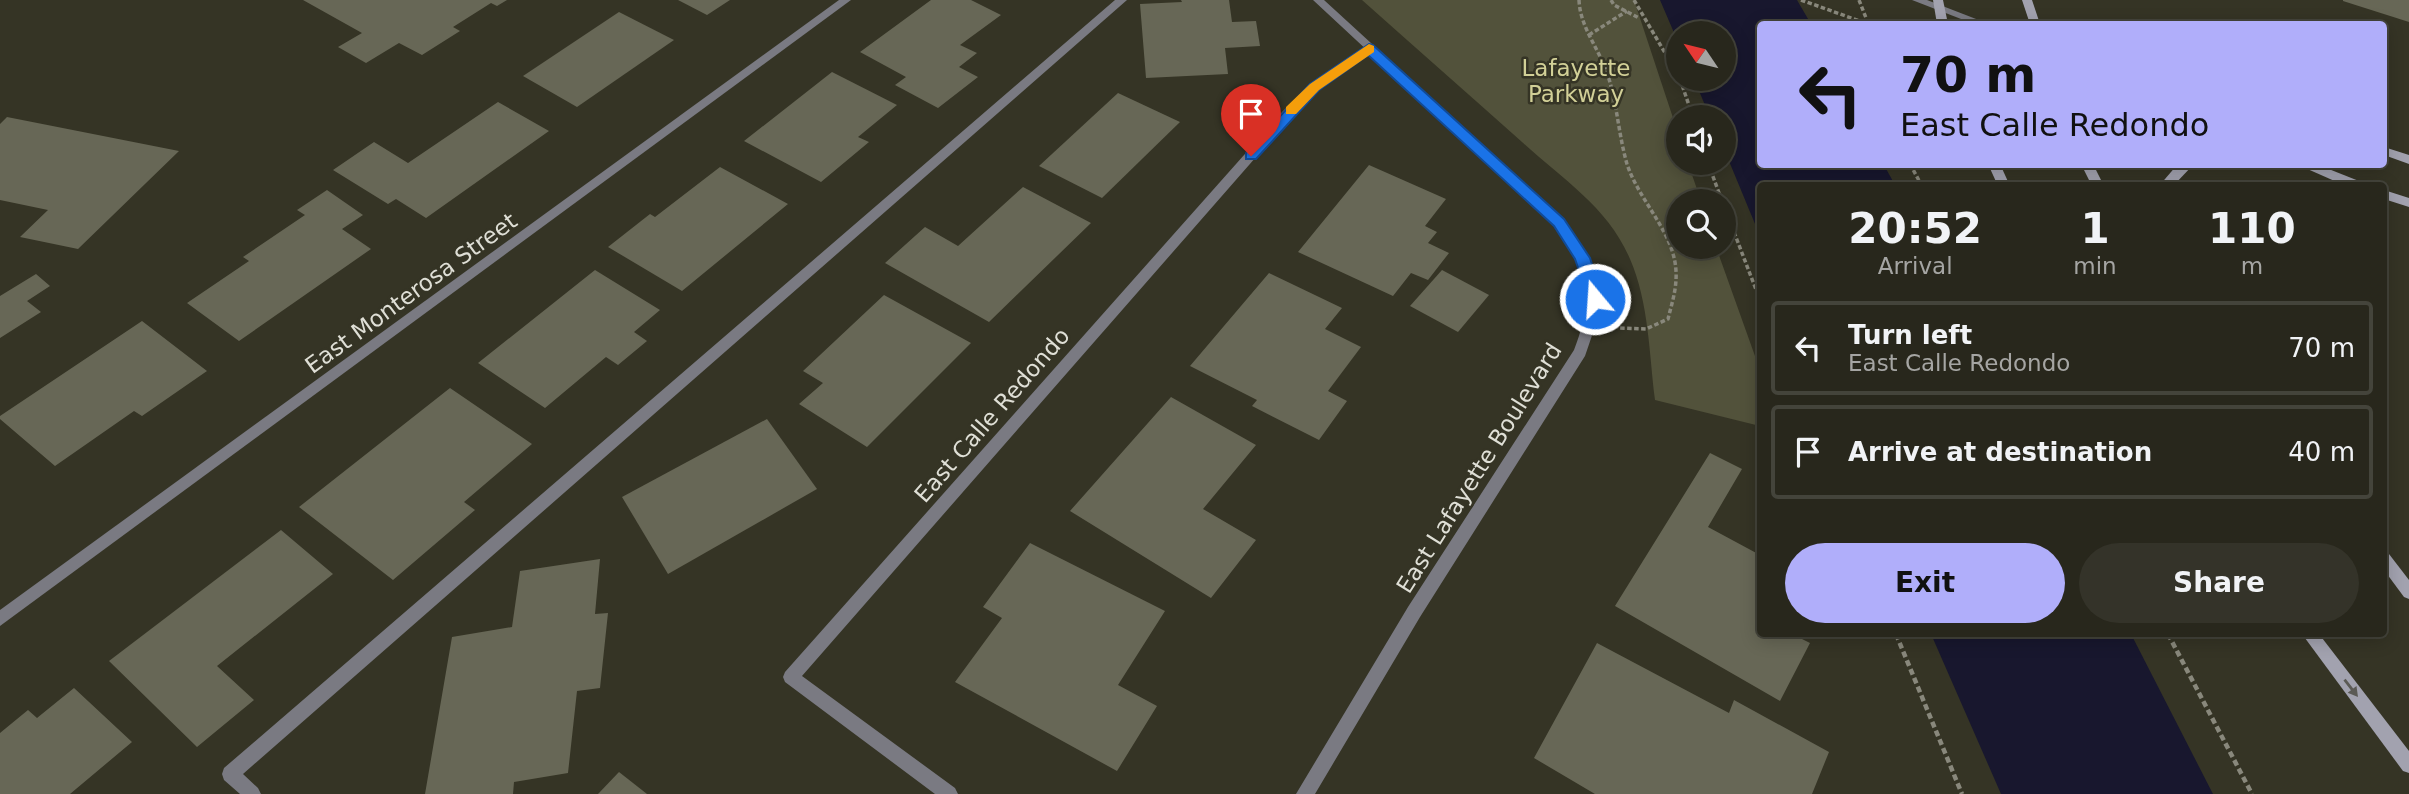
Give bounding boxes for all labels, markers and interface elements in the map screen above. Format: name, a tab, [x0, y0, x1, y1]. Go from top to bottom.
north arrow	[1666, 21, 1736, 91]
map controls	[1666, 21, 1736, 259]
text: 70 m	[1900, 47, 2036, 104]
icon: left	[1785, 49, 1876, 140]
park label: Lafayette Parkway	[1521, 55, 1631, 107]
pin	[1221, 84, 1281, 156]
icon: arrive	[1232, 95, 1270, 133]
button: sound	[1666, 105, 1736, 175]
text: East Calle Redondo	[1900, 106, 2209, 144]
button: search	[1666, 189, 1736, 259]
text: 20:52	[1848, 204, 1982, 253]
text: 1	[2080, 204, 2110, 253]
text: 110	[2208, 204, 2296, 253]
street label: East Monterosa Street	[300, 208, 522, 378]
text: Arrival	[1878, 253, 1953, 279]
text: min	[2073, 253, 2117, 279]
text: m	[2241, 253, 2263, 279]
position arrow	[1558, 262, 1632, 336]
text: Turn left	[1848, 320, 1972, 350]
street label: East Calle Redondo	[909, 323, 1075, 507]
icon: left	[1789, 329, 1827, 367]
text: 70 m	[2288, 333, 2355, 363]
street label: East Lafayette Boulevard	[1391, 338, 1567, 598]
text: East Calle Redondo	[1848, 350, 2070, 376]
icon: arrive	[1789, 433, 1827, 471]
text: Arrive at destination	[1848, 437, 2152, 467]
text: 40 m	[2288, 437, 2355, 467]
button: Exit	[1785, 543, 2065, 623]
button: Share	[2079, 543, 2359, 623]
one-way arrow	[2344, 678, 2359, 696]

